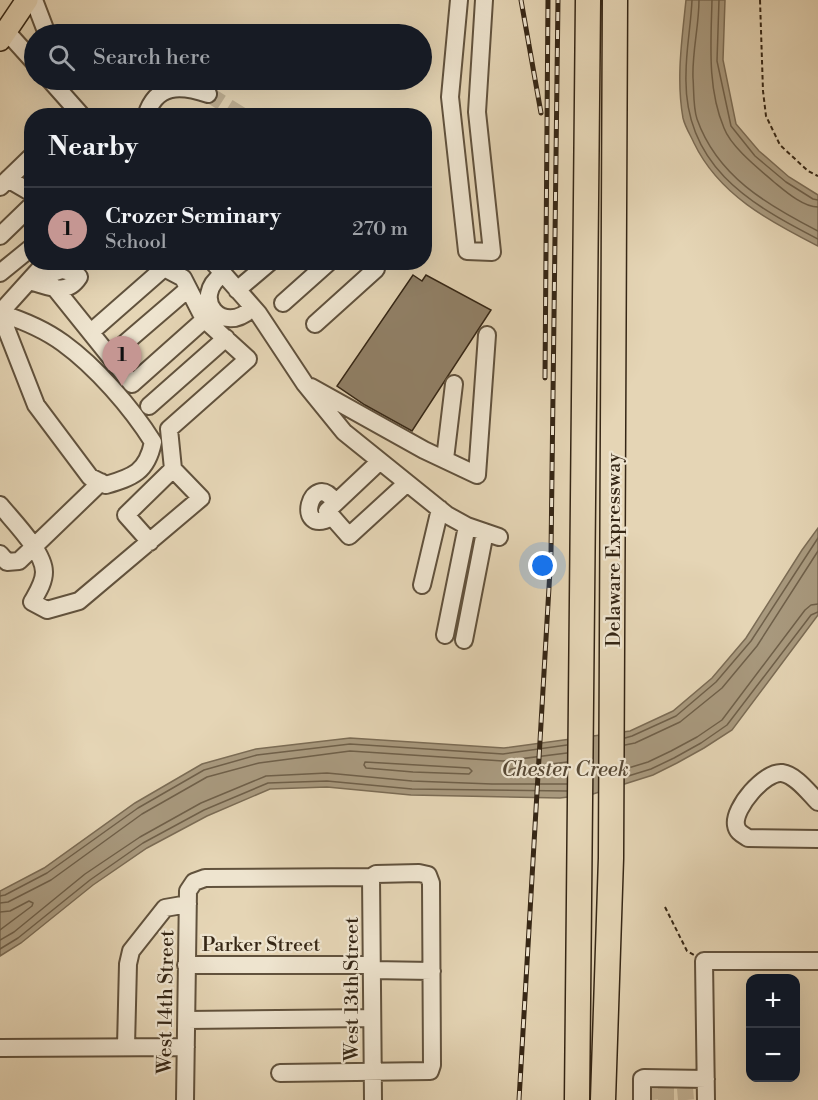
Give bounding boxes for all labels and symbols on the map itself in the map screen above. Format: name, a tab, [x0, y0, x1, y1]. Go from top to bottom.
pin: 1	[102, 336, 142, 386]
street label: Delaware Expressway	[602, 453, 627, 647]
your location	[528, 551, 557, 580]
water label: Chester Creek	[501, 757, 629, 783]
street label: West 13th Street	[340, 917, 365, 1062]
street label: West 14th Street	[153, 930, 180, 1075]
street label: Parker Street	[202, 933, 320, 958]

